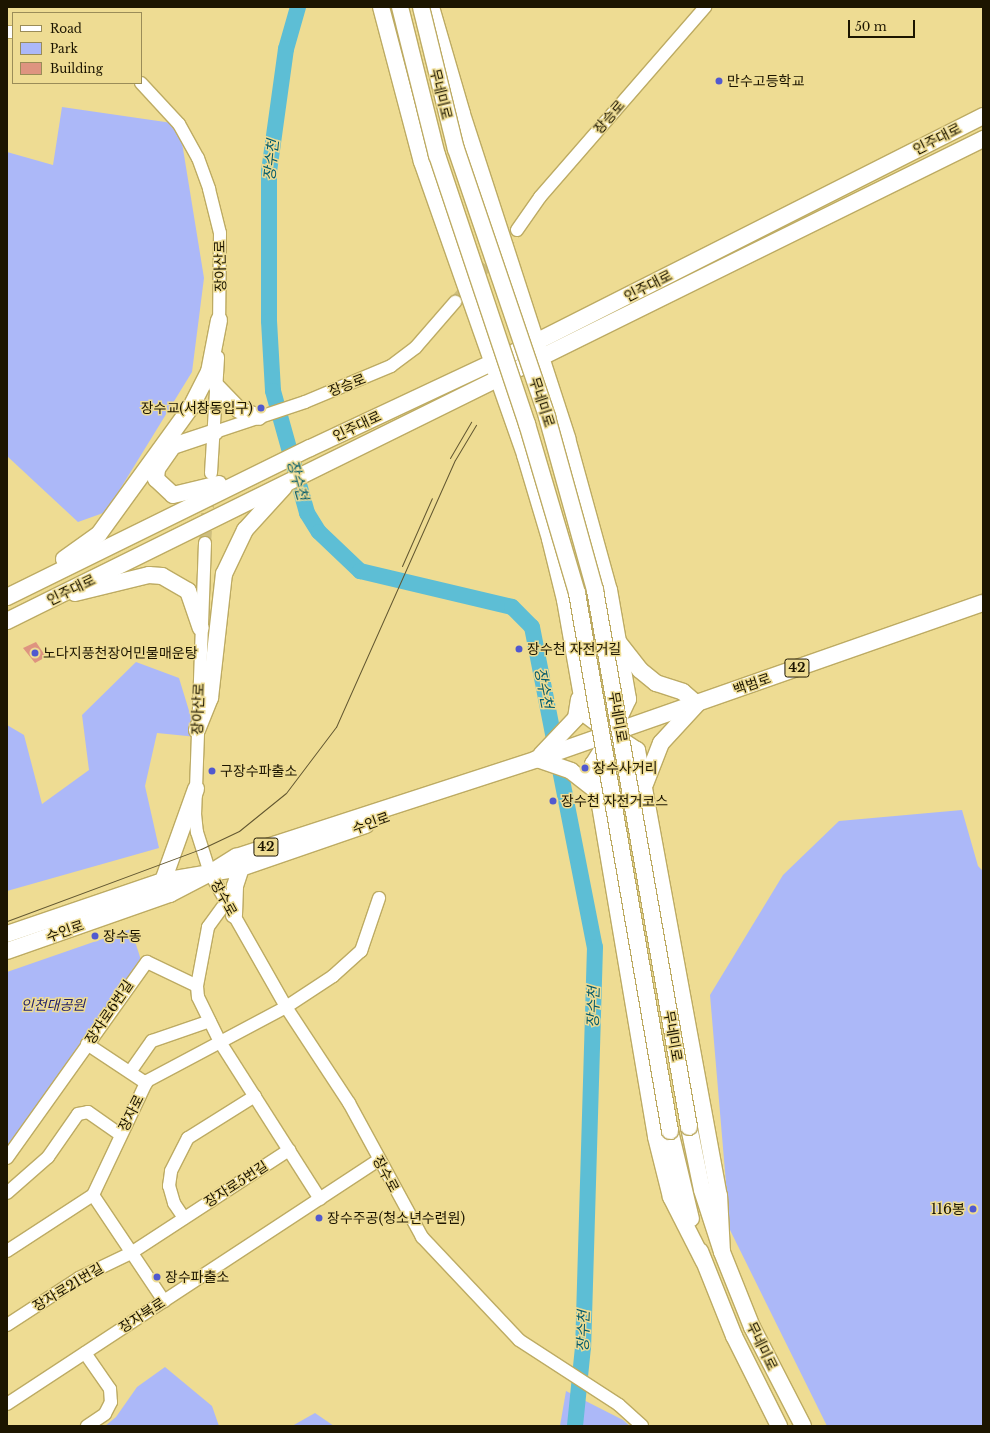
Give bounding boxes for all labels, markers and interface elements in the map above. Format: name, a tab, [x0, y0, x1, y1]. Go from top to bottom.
legend	[12, 12, 142, 84]
scale bar	[850, 12, 917, 38]
text: 50 m	[855, 19, 887, 34]
text: Road	[50, 21, 82, 36]
text: Park	[50, 41, 78, 56]
text: Building	[50, 61, 103, 76]
street label: 무네미로	[427, 67, 455, 121]
place label: 만수고등학교	[727, 73, 804, 89]
marker: 만수고등학교	[714, 76, 724, 86]
street label: 장승로	[590, 97, 628, 137]
street label: 인주대로	[910, 120, 964, 158]
water label: 장수천	[260, 138, 282, 182]
street label: 장아산로	[211, 240, 229, 292]
street label: 인주대로	[621, 267, 675, 305]
street label: 장승로	[326, 370, 368, 400]
street label: 무네미로	[526, 375, 558, 429]
place label: 장수교(서창동입구)	[141, 400, 253, 416]
marker: 장수교(서창동입구)	[256, 403, 266, 413]
street label: 인주대로	[330, 408, 384, 444]
water label: 장수천	[284, 458, 312, 502]
street label: 인주대로	[44, 571, 98, 609]
place label: 장수천 자전거길	[527, 641, 621, 657]
marker: 장수천 자전거길	[514, 644, 524, 654]
place label: 노다지풍천장어민물매운탕	[43, 645, 198, 661]
marker: 노다지풍천장어민물매운탕	[30, 648, 40, 658]
road number: 42	[784, 657, 810, 679]
water label: 장수천	[531, 666, 557, 710]
street label: 백범로	[731, 670, 773, 698]
street label: 장아산로	[189, 683, 207, 735]
street label: 무네미로	[605, 690, 631, 744]
place label: 장수사거리	[593, 760, 657, 776]
place label: 구장수파출소	[220, 763, 297, 779]
marker: 장수사거리	[580, 763, 590, 773]
marker: 구장수파출소	[207, 766, 217, 776]
place label: 장수천 자전거코스	[561, 793, 668, 809]
marker: 장수천 자전거코스	[548, 796, 558, 806]
street label: 수인로	[350, 808, 392, 838]
road number: 42	[253, 836, 279, 858]
street label: 장수로	[207, 877, 241, 919]
street label: 수인로	[44, 917, 86, 945]
place label: 장수동	[103, 928, 142, 944]
marker: 장수동	[90, 931, 100, 941]
street label: 장자로6번길	[82, 977, 136, 1047]
water label: 장수천	[583, 986, 603, 1028]
park label: 인천대공원	[21, 997, 85, 1013]
street label: 무네미로	[660, 1009, 686, 1063]
street label: 장자로	[115, 1092, 147, 1134]
street label: 장수로	[370, 1153, 402, 1195]
street label: 장자로5번길	[201, 1157, 271, 1211]
place label: 116봉	[931, 1201, 965, 1217]
marker: 116봉	[968, 1204, 978, 1214]
place label: 장수주공(청소년수련원)	[327, 1210, 465, 1226]
marker: 장수주공(청소년수련원)	[314, 1213, 324, 1223]
street label: 장자로21번길	[30, 1259, 106, 1315]
place label: 장수파출소	[165, 1269, 229, 1285]
marker: 장수파출소	[152, 1272, 162, 1282]
street label: 장자북로	[116, 1294, 168, 1336]
water label: 장수천	[573, 1310, 593, 1352]
street label: 무네미로	[743, 1319, 781, 1373]

